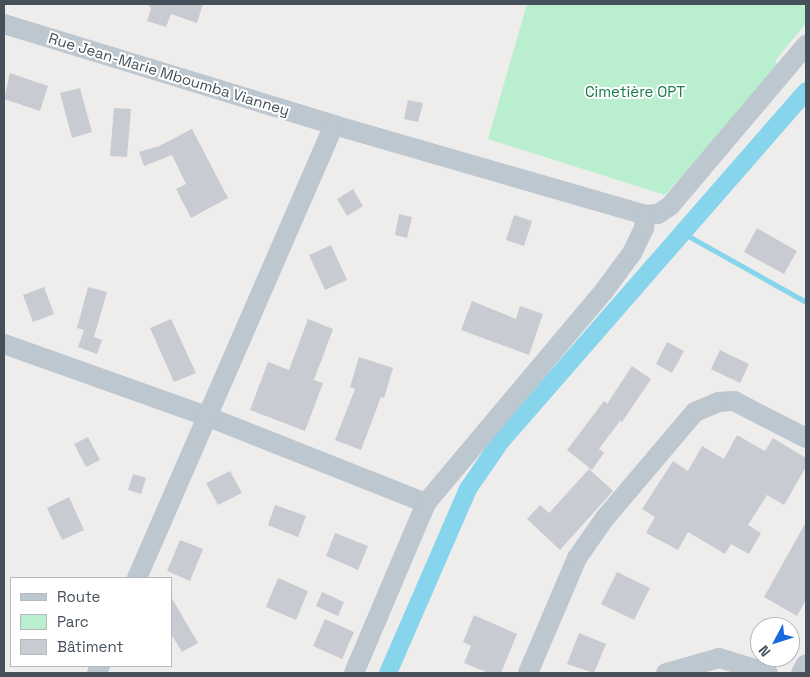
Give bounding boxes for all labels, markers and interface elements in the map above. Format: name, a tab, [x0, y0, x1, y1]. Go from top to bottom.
street label: Rue Jean-Marie Mboumba Vianney	[46, 29, 292, 119]
park label: Cimetière OPT	[585, 83, 685, 101]
legend	[10, 577, 172, 667]
text: Route	[57, 587, 100, 606]
text: Parc	[57, 612, 89, 631]
north arrow	[750, 617, 800, 667]
text: Bâtiment	[57, 637, 123, 656]
text: N	[754, 642, 774, 660]

